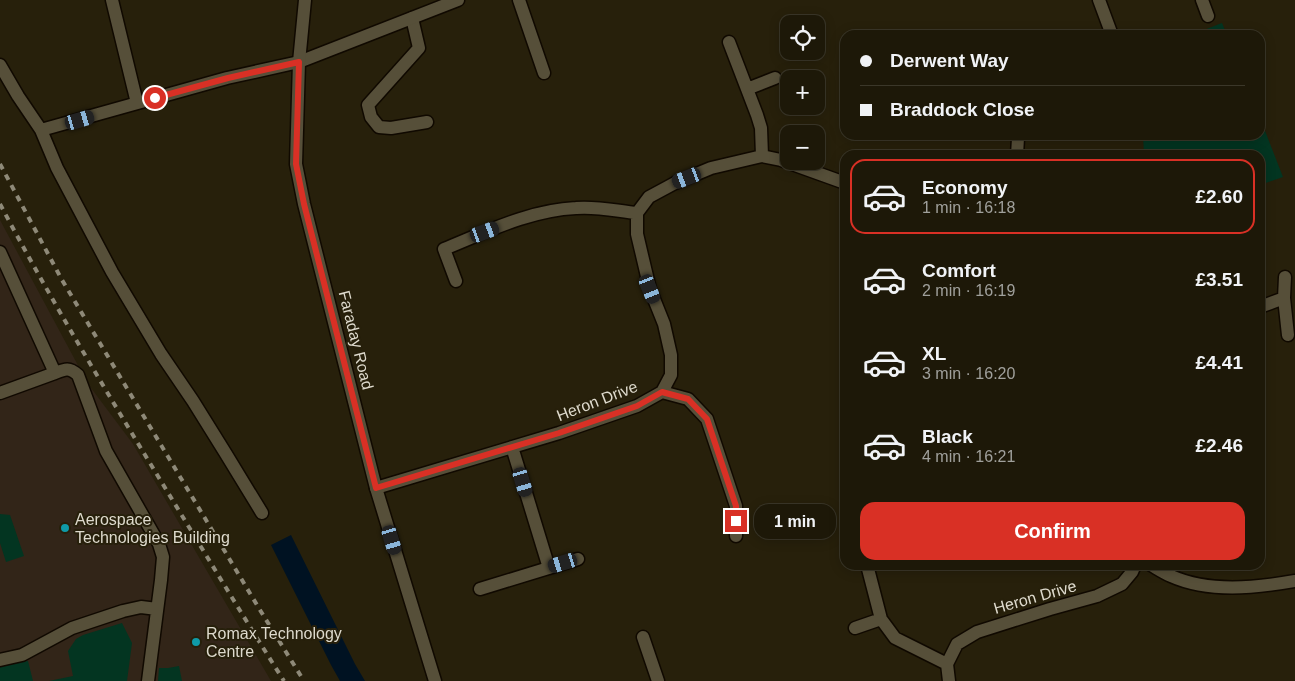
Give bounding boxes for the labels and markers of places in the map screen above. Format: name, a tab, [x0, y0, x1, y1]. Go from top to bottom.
place label: Aerospace Technologies Building	[75, 511, 230, 546]
marker: Aerospace Technologies Building	[59, 522, 71, 534]
place label: Romax Technology Centre	[206, 625, 342, 660]
marker: Romax Technology Centre	[190, 636, 202, 648]

